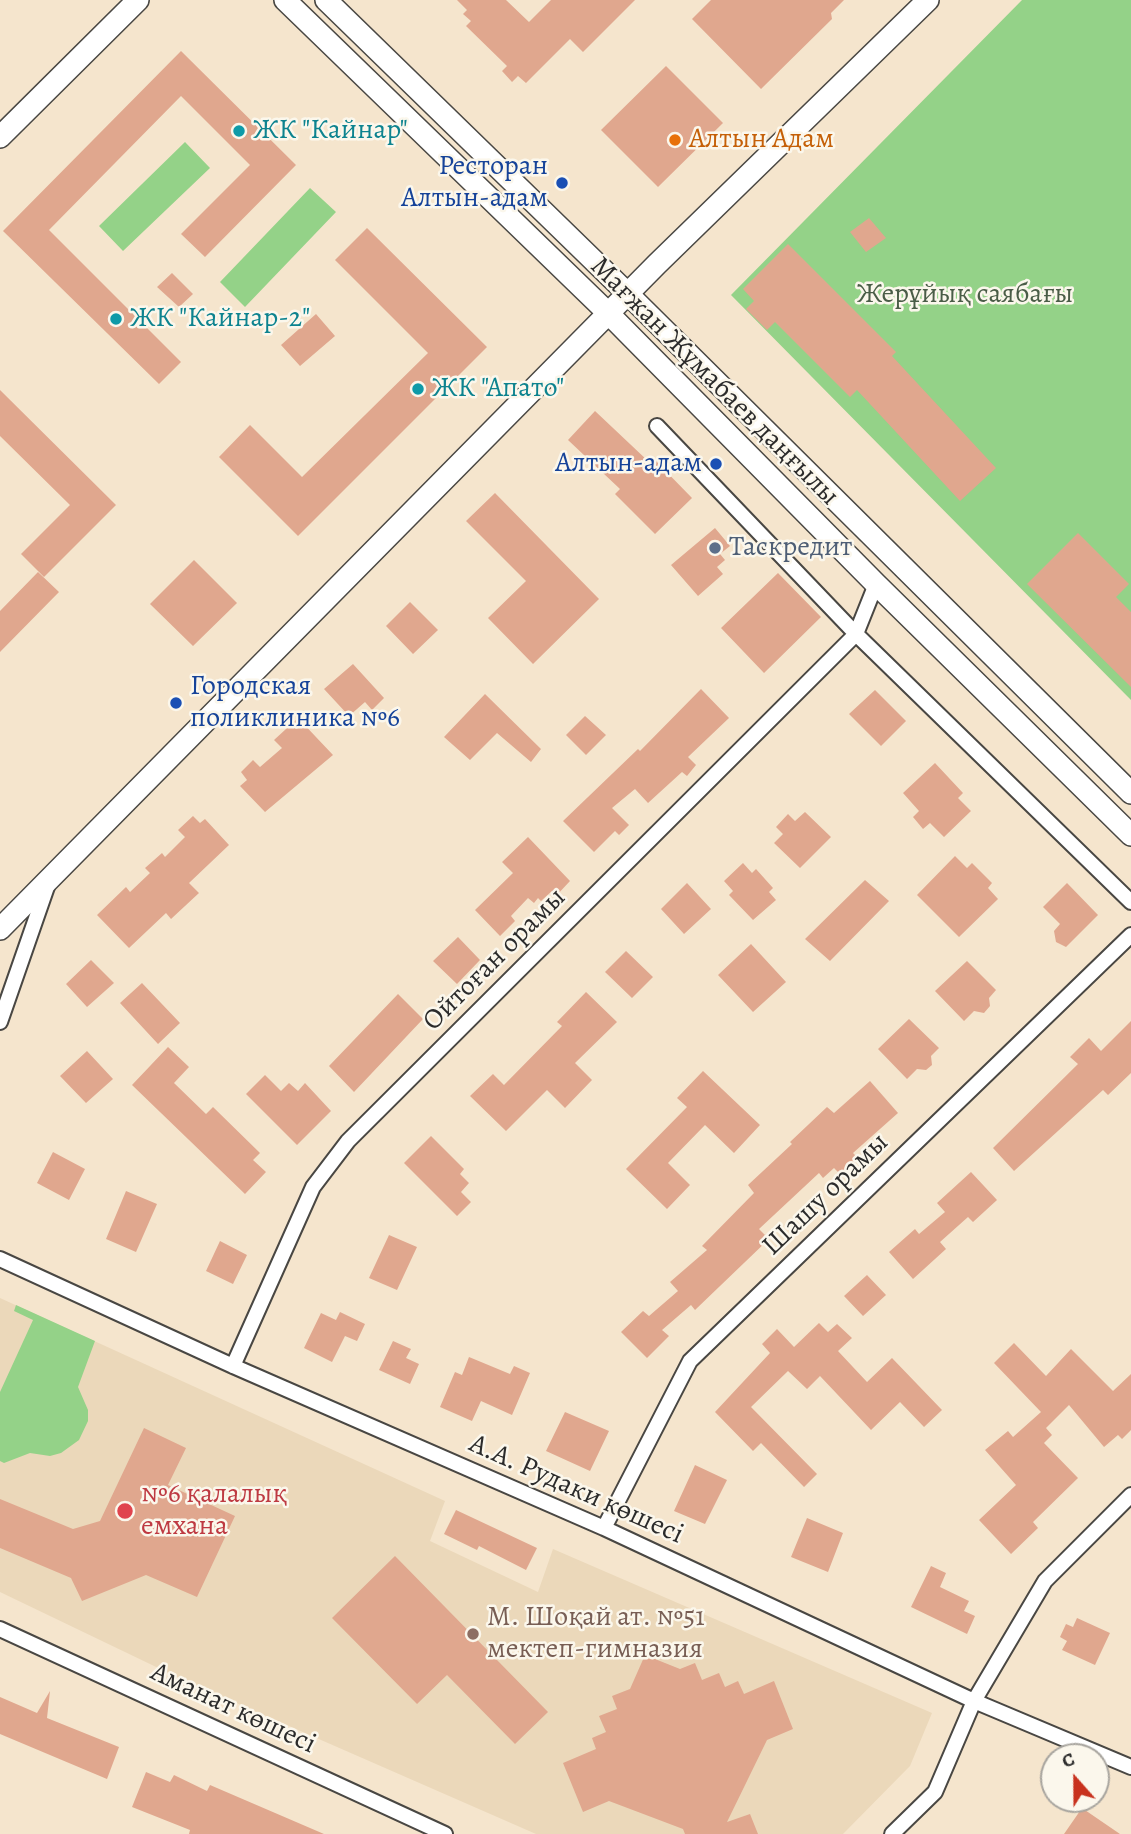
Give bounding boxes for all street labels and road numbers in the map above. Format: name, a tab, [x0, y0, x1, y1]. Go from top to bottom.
street label: Мағжан Жұмабаев даңғылы	[583, 251, 845, 513]
street label: Ойтоған орамы	[417, 882, 573, 1038]
street label: Шашу орамы	[756, 1126, 896, 1264]
street label: А.А. Рудаки көшесі	[464, 1428, 688, 1552]
street label: Аманат көшесі	[145, 1656, 321, 1762]

